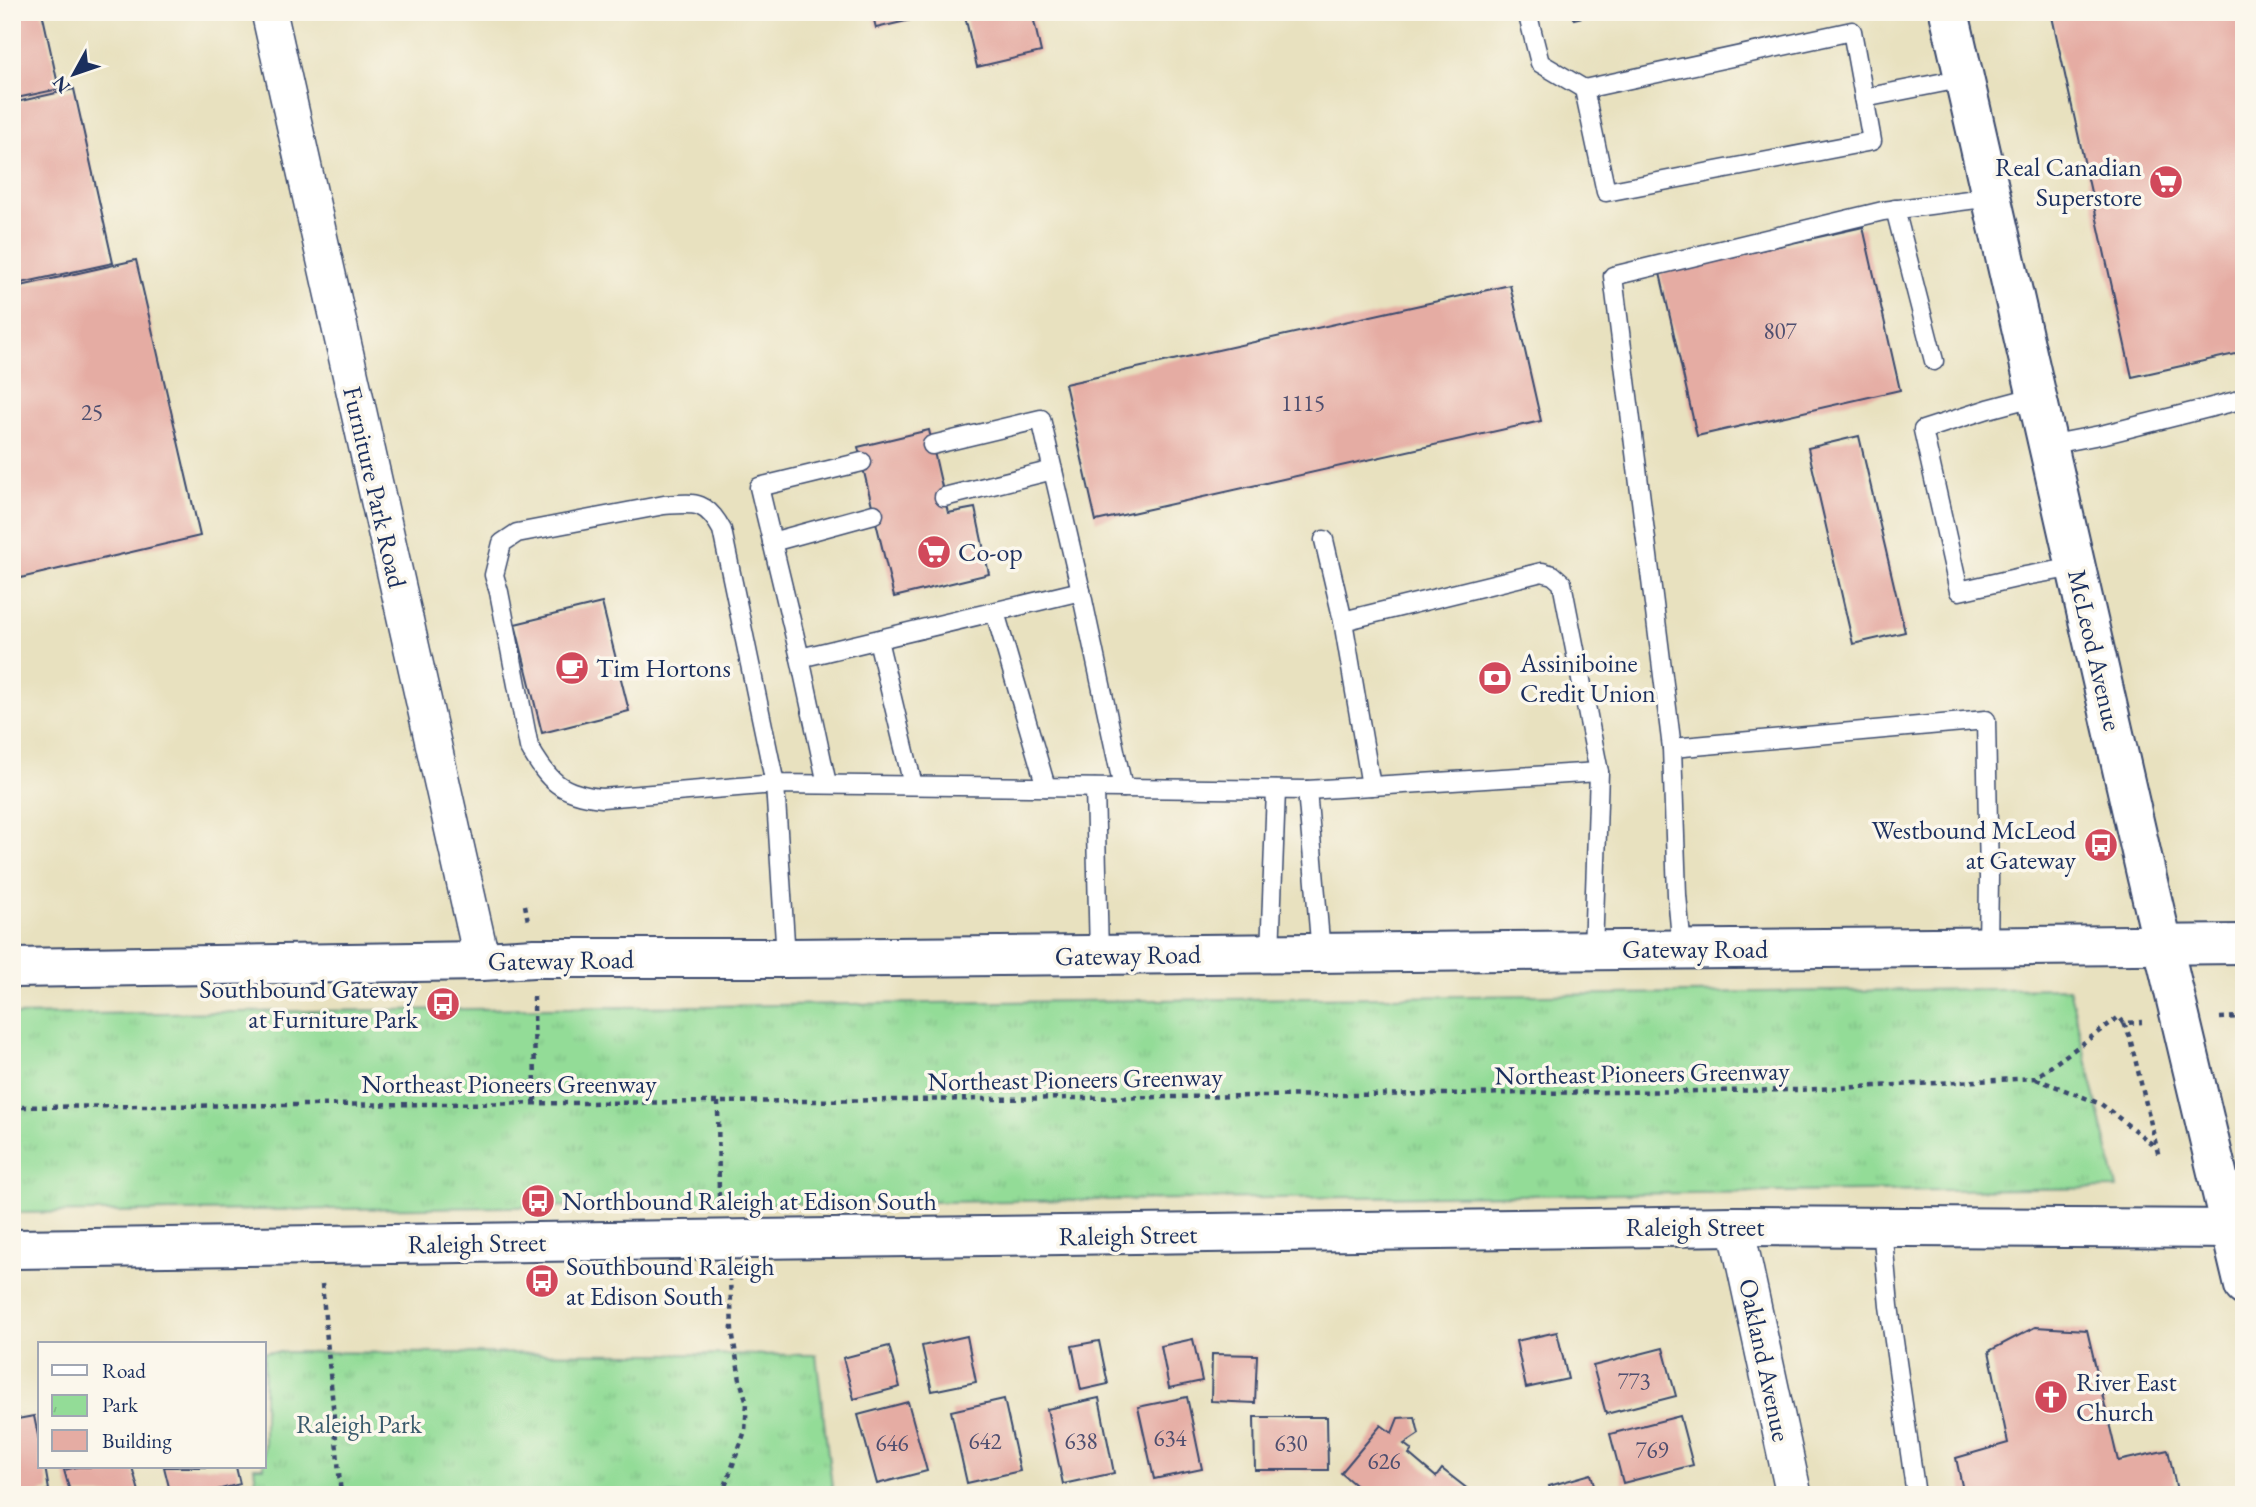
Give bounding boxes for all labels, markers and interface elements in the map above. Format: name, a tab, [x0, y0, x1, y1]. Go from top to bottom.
north arrow	[38, 38, 108, 108]
text: N	[46, 70, 76, 99]
place label: Real Canadian Superstore	[1995, 150, 2142, 214]
supermarket icon: Real Canadian Superstore	[2147, 163, 2185, 201]
house number: 807	[1763, 316, 1798, 346]
street label: Furniture Park Road	[335, 383, 415, 592]
house number: 1115	[1281, 388, 1325, 418]
house number: 25	[81, 397, 103, 427]
supermarket icon: Co-op	[915, 533, 953, 571]
place label: Co-op	[958, 535, 1023, 569]
street label: McLeod Avenue	[2060, 566, 2130, 734]
place label: Assiniboine Credit Union	[1519, 646, 1656, 710]
cafe icon: Tim Hortons	[553, 649, 591, 687]
place label: Tim Hortons	[596, 651, 731, 685]
bank icon: Assiniboine Credit Union	[1476, 659, 1514, 697]
place label: Westbound McLeod at Gateway	[1871, 813, 2077, 877]
bus stop icon: Westbound McLeod at Gateway	[2082, 826, 2120, 864]
street label: Gateway Road	[1622, 932, 1769, 966]
street label: Gateway Road	[1055, 937, 1202, 973]
street label: Gateway Road	[488, 942, 635, 978]
place label: Southbound Gateway at Furniture Park	[199, 972, 419, 1036]
bus stop icon: Southbound Gateway at Furniture Park	[424, 985, 462, 1023]
street label: Northeast Pioneers Greenway	[1494, 1053, 1791, 1093]
street label: Northeast Pioneers Greenway	[927, 1059, 1224, 1099]
street label: Northeast Pioneers Greenway	[361, 1067, 657, 1101]
bus stop icon: Northbound Raleigh at Edison South	[519, 1182, 557, 1220]
place label: Northbound Raleigh at Edison South	[562, 1184, 937, 1218]
street label: Raleigh Street	[1626, 1210, 1764, 1244]
street label: Raleigh Street	[1058, 1217, 1198, 1253]
street label: Raleigh Street	[407, 1225, 547, 1261]
place label: Southbound Raleigh at Edison South	[566, 1249, 775, 1313]
bus stop icon: Southbound Raleigh at Edison South	[523, 1262, 561, 1300]
street label: Oakland Avenue	[1731, 1275, 1799, 1445]
legend	[38, 1342, 266, 1468]
text: Road	[102, 1357, 146, 1384]
place label: River East Church	[2076, 1365, 2177, 1429]
house number: 773	[1617, 1366, 1651, 1396]
church icon: River East Church	[2032, 1378, 2070, 1416]
text: Park	[102, 1391, 139, 1418]
park label: Raleigh Park	[296, 1407, 423, 1441]
house number: 634	[1153, 1423, 1188, 1453]
house number: 642	[968, 1426, 1002, 1456]
house number: 638	[1064, 1426, 1098, 1456]
text: Building	[102, 1427, 172, 1454]
house number: 646	[875, 1428, 909, 1458]
house number: 630	[1274, 1428, 1308, 1458]
house number: 769	[1635, 1435, 1669, 1465]
house number: 626	[1367, 1446, 1401, 1476]

